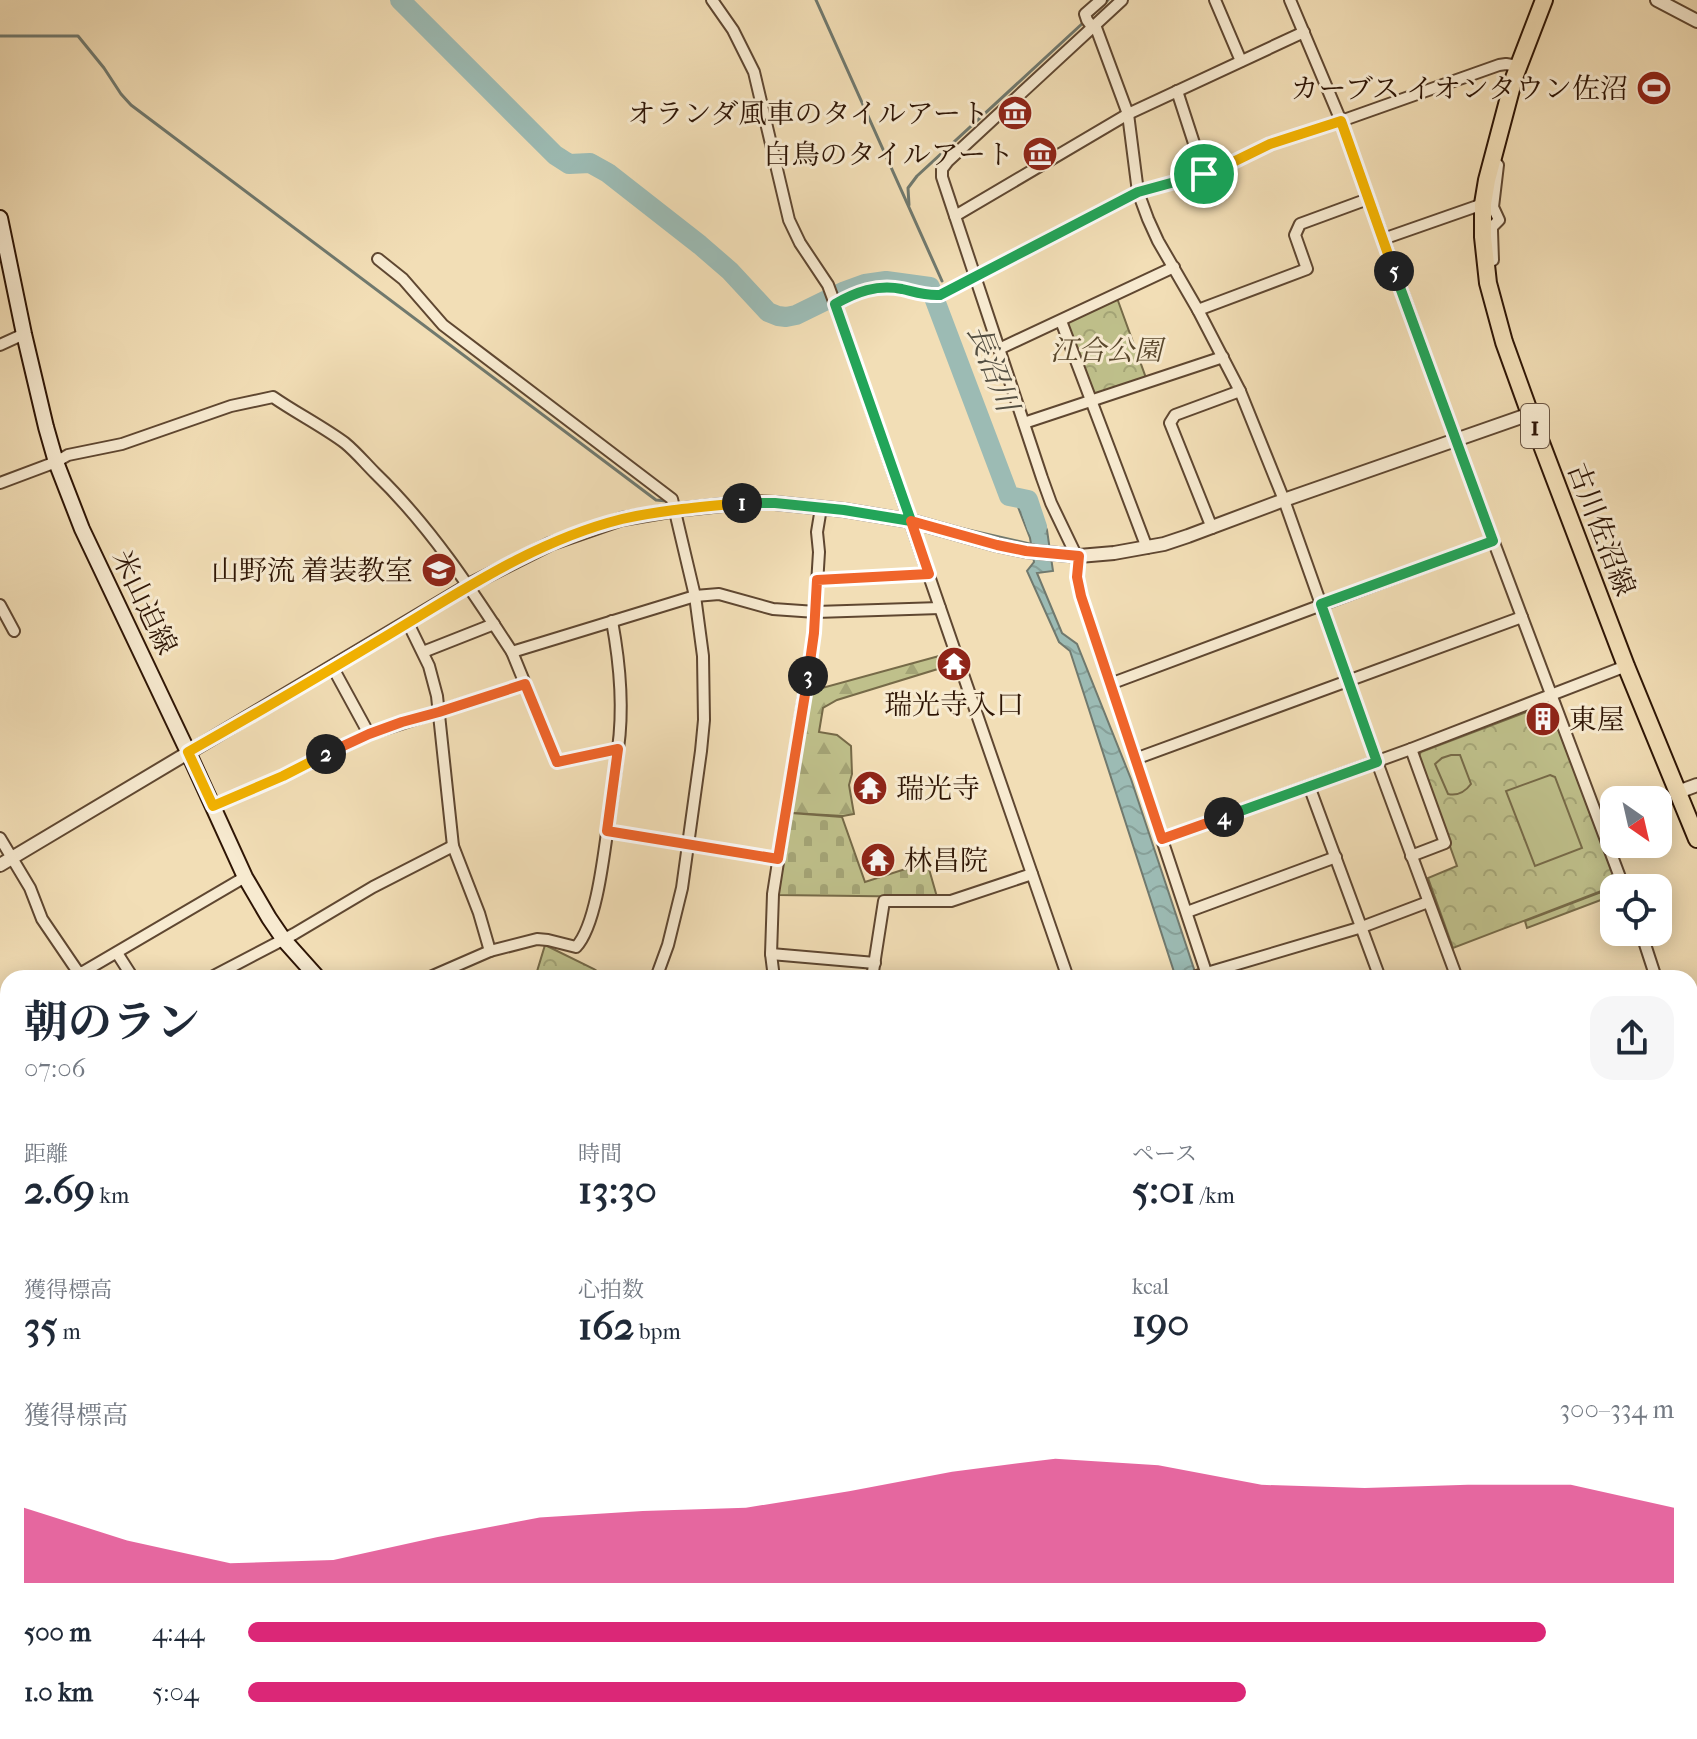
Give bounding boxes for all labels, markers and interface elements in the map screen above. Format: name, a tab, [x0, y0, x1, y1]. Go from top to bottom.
sports icon: カーブス イオンタウン佐沼	[1635, 69, 1673, 107]
place label: カーブス イオンタウン佐沼	[1290, 72, 1628, 105]
museum icon: オランダ風車のタイルアート	[996, 94, 1034, 132]
place label: オランダ風車のタイルアート	[628, 97, 989, 130]
museum icon: 白鳥のタイルアート	[1021, 135, 1059, 173]
place label: 白鳥のタイルアート	[763, 138, 1014, 171]
pin	[1170, 140, 1238, 208]
icon: arrive	[1182, 152, 1226, 196]
pin: 5	[1374, 251, 1414, 291]
text: 5	[1389, 258, 1399, 284]
water label: 長沼川	[960, 320, 1026, 419]
park label: 江合公園	[1050, 334, 1166, 367]
road number: 1	[1521, 404, 1549, 448]
street label: 古川佐沼線	[1561, 458, 1642, 600]
pin: 1	[722, 483, 762, 523]
text: 1	[738, 490, 746, 516]
street label: 米山迫線	[105, 545, 184, 660]
school or university icon: 山野流 着装教室	[420, 551, 458, 589]
place label: 山野流 着装教室	[211, 554, 413, 587]
temple icon: 瑞光寺入口	[935, 645, 973, 683]
pin: 3	[788, 656, 828, 696]
text: 3	[803, 663, 813, 689]
place label: 瑞光寺入口	[884, 688, 1024, 721]
building icon: 東屋	[1524, 700, 1562, 738]
place label: 東屋	[1569, 703, 1625, 736]
pin: 2	[306, 734, 346, 774]
text: 2	[320, 741, 332, 767]
temple icon: 瑞光寺	[851, 769, 889, 807]
place label: 瑞光寺	[896, 772, 980, 805]
north arrow	[1600, 786, 1672, 858]
map controls	[1600, 786, 1672, 946]
pin: 4	[1204, 797, 1244, 837]
text: 4	[1218, 804, 1231, 830]
temple icon: 林昌院	[859, 841, 897, 879]
place label: 林昌院	[904, 844, 988, 877]
button: locate	[1600, 874, 1672, 946]
button: share	[1590, 996, 1674, 1080]
text: 朝のラン	[24, 997, 200, 1048]
text: 07:06	[24, 1053, 86, 1084]
text: 距離	[24, 1141, 68, 1167]
text: 時間	[578, 1141, 622, 1167]
text: ペース	[1132, 1141, 1197, 1167]
text: 2.69	[24, 1167, 95, 1213]
text: 13:30	[578, 1167, 657, 1213]
text: 5:01	[1132, 1167, 1195, 1213]
text: km	[95, 1183, 129, 1209]
text: /km	[1195, 1183, 1235, 1209]
text: kcal	[1132, 1274, 1169, 1300]
text: 獲得標高	[24, 1277, 112, 1303]
text: 心拍数	[578, 1277, 644, 1303]
text: 190	[1132, 1300, 1189, 1346]
text: 35	[24, 1303, 58, 1349]
text: 162	[578, 1303, 634, 1349]
text: m	[58, 1319, 81, 1345]
text: bpm	[634, 1319, 681, 1345]
text: 300–334 m	[1559, 1394, 1674, 1425]
text: 獲得標高	[24, 1400, 128, 1431]
text: 500 m	[24, 1617, 91, 1648]
text: 4:44	[152, 1617, 204, 1648]
text: 1.0 km	[24, 1677, 93, 1708]
text: 5:04	[152, 1677, 199, 1708]

